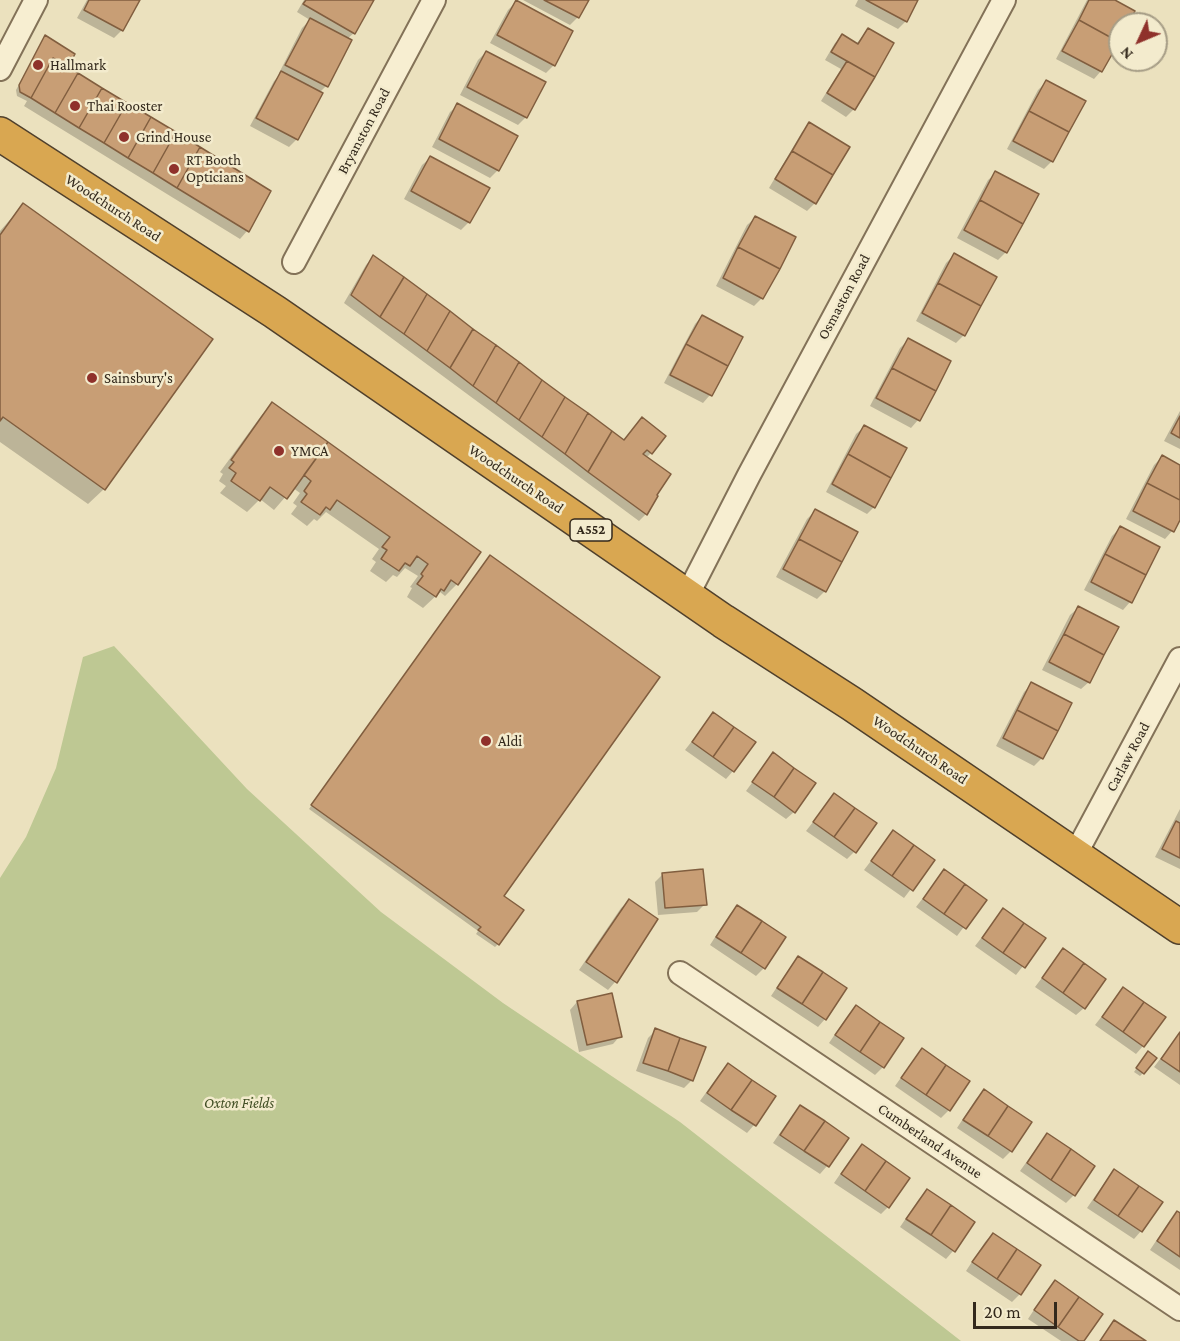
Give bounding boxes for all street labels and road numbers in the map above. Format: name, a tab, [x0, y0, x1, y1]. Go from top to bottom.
street label: Bryanston Road	[334, 85, 394, 177]
street label: Woodchurch Road	[62, 170, 164, 246]
street label: Osmaston Road	[814, 251, 874, 343]
street label: Woodchurch Road	[465, 441, 567, 517]
road number: A552	[570, 519, 612, 541]
street label: Woodchurch Road	[869, 712, 971, 788]
street label: Carlaw Road	[1102, 719, 1154, 795]
street label: Cumberland Avenue	[874, 1099, 986, 1183]

